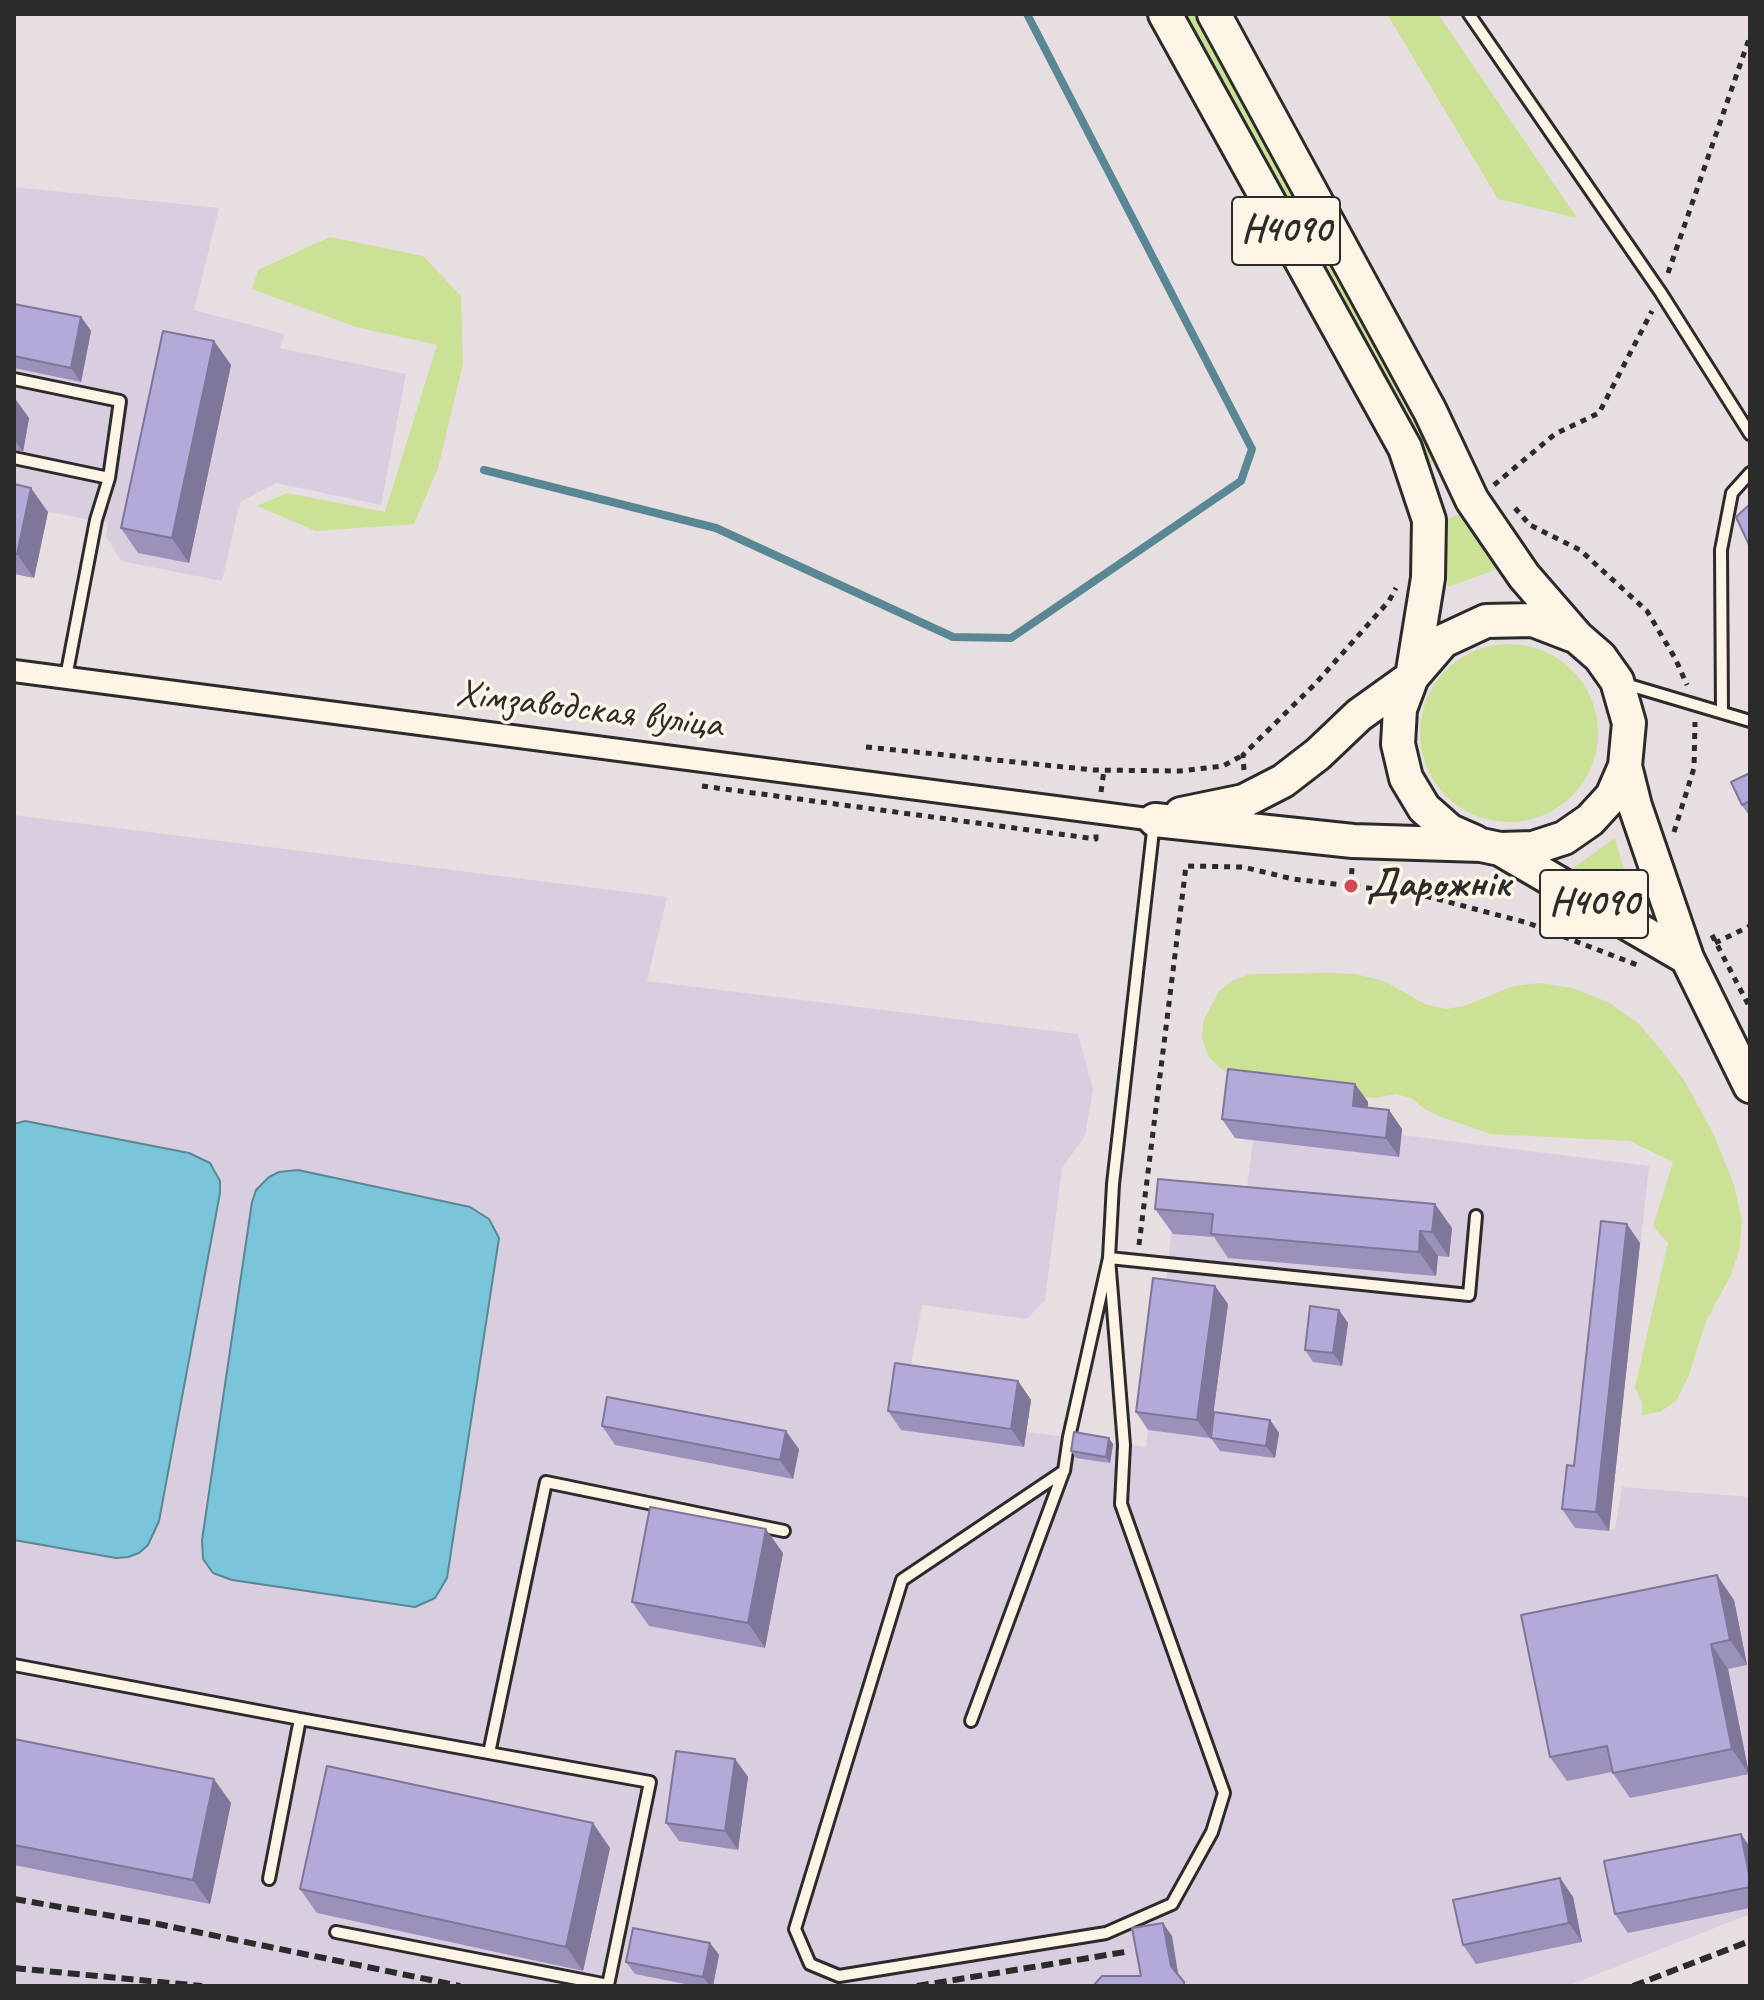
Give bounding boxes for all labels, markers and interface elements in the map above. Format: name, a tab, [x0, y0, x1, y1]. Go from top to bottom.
road number: Н4090	[1232, 197, 1340, 265]
street label: Хімзаводская вуліца	[453, 670, 725, 750]
place label: Дарожнік	[1367, 862, 1510, 910]
road number: Н4090	[1540, 870, 1648, 938]
marker: Дарожнік	[1342, 877, 1360, 895]

